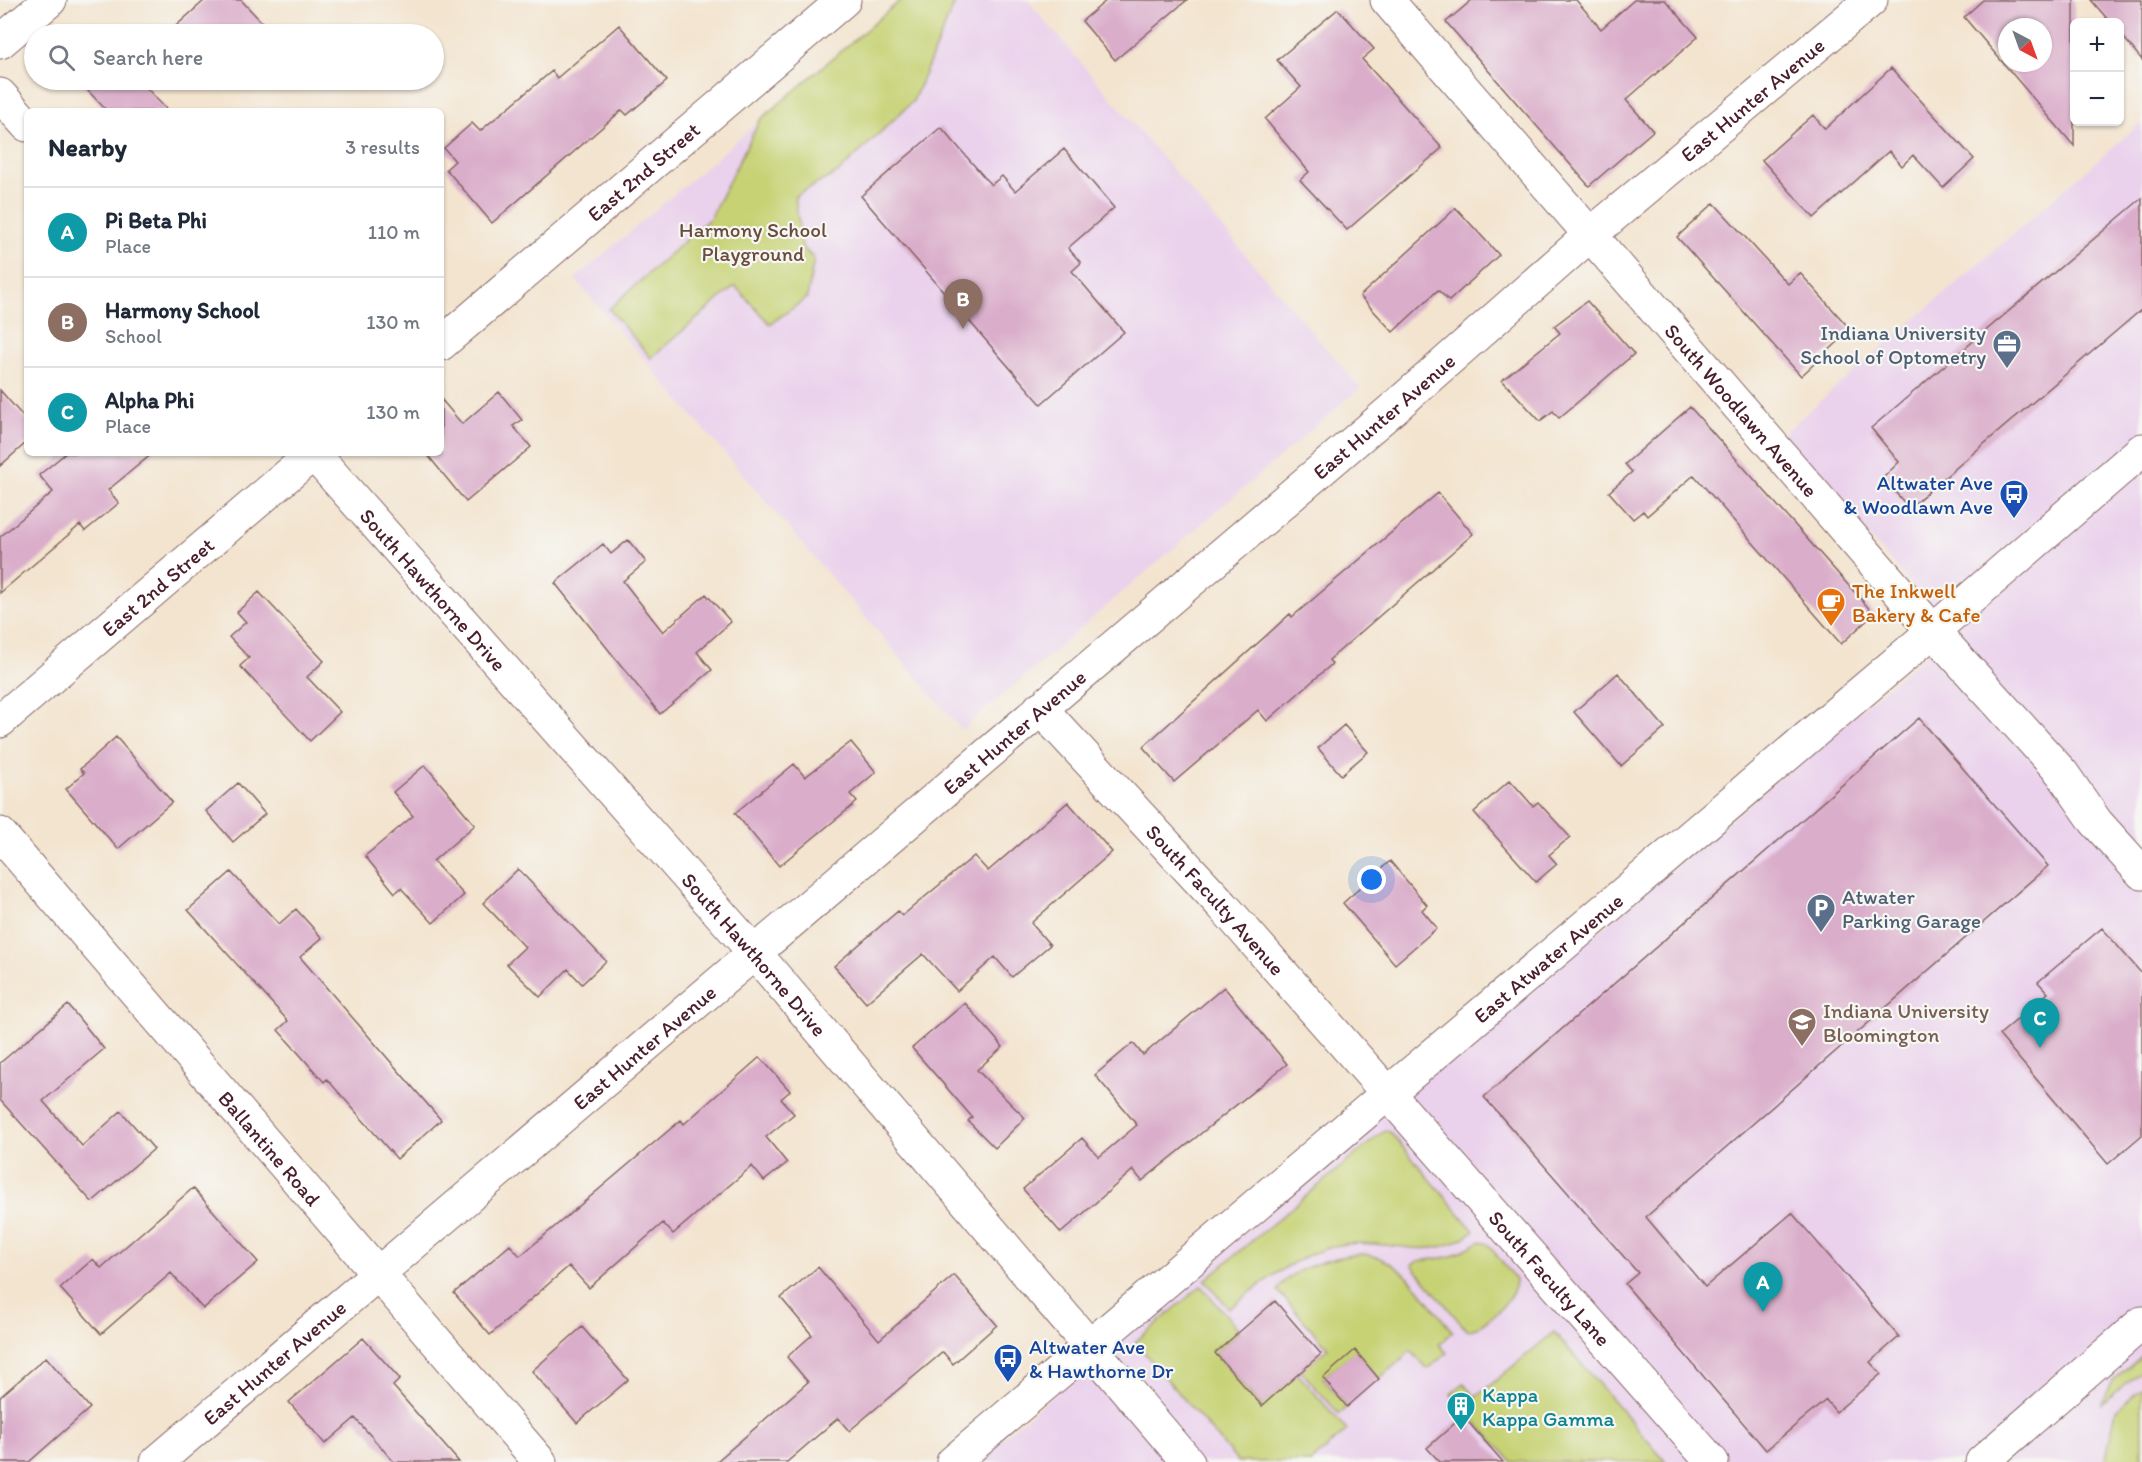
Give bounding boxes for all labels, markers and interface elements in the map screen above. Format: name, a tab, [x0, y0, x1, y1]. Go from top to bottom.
north arrow	[1998, 18, 2052, 72]
map controls	[2070, 18, 2124, 126]
button: +	[2070, 18, 2124, 72]
search box	[24, 24, 444, 90]
street label: East Hunter Avenue	[1675, 32, 1829, 167]
icon: search	[45, 41, 78, 74]
text: Search here	[93, 44, 203, 71]
button: −	[2070, 72, 2124, 126]
street label: East 2nd Street	[582, 116, 705, 226]
text: Nearby	[48, 131, 127, 163]
text: 3 results	[345, 135, 420, 159]
text: Pi Beta Phi	[105, 207, 207, 234]
park label: Harmony School Playground	[679, 217, 827, 266]
text: A	[61, 220, 74, 244]
text: 110 m	[368, 220, 420, 244]
text: Place	[105, 234, 151, 258]
pin: B	[944, 280, 982, 329]
text: Harmony School	[105, 297, 260, 324]
text: B	[61, 310, 74, 334]
text: 130 m	[366, 310, 420, 334]
street label: South Woodlawn Avenue	[1660, 318, 1824, 502]
place label: Indiana University School of Optometry	[1800, 320, 1986, 369]
text: School	[105, 324, 162, 348]
office icon: Indiana University School of Optometry	[1991, 328, 2023, 370]
street label: East Hunter Avenue	[1307, 348, 1460, 484]
text: Alpha Phi	[105, 387, 194, 414]
text: C	[61, 400, 74, 424]
text: 130 m	[366, 400, 420, 424]
text: Place	[105, 414, 151, 438]
place label: Altwater Ave & Woodlawn Ave	[1844, 470, 1993, 519]
bus stop icon: Altwater Ave & Woodlawn Ave	[1998, 478, 2030, 520]
street label: South Hawthorne Drive	[355, 503, 512, 676]
street label: East 2nd Street	[96, 532, 219, 641]
place label: The Inkwell Bakery & Cafe	[1852, 578, 1980, 627]
cafe icon: The Inkwell Bakery & Cafe	[1815, 586, 1847, 628]
street label: East Hunter Avenue	[937, 664, 1091, 799]
street label: South Faculty Avenue	[1141, 819, 1290, 980]
your location	[1357, 865, 1386, 894]
street label: South Hawthorne Drive	[677, 867, 832, 1041]
place label: Atwater Parking Garage	[1842, 884, 1981, 933]
street label: East Atwater Avenue	[1468, 887, 1628, 1028]
parking icon: Atwater Parking Garage	[1805, 892, 1837, 934]
street label: East Hunter Avenue	[568, 979, 721, 1115]
place label: Indiana University Bloomington	[1823, 998, 1989, 1047]
pin: C	[2020, 998, 2060, 1048]
school or university icon: Indiana University Bloomington	[1786, 1006, 1818, 1048]
street label: Ballantine Road	[214, 1085, 327, 1211]
street label: South Faculty Lane	[1484, 1205, 1616, 1351]
pin: A	[1744, 1262, 1782, 1312]
street label: East Hunter Avenue	[198, 1294, 351, 1430]
place label: Altwater Ave & Hawthorne Dr	[1029, 1334, 1174, 1383]
bus stop icon: Altwater Ave & Hawthorne Dr	[992, 1342, 1024, 1384]
place label: Kappa Kappa Gamma	[1482, 1382, 1615, 1431]
building icon: Kappa Kappa Gamma	[1445, 1390, 1477, 1432]

